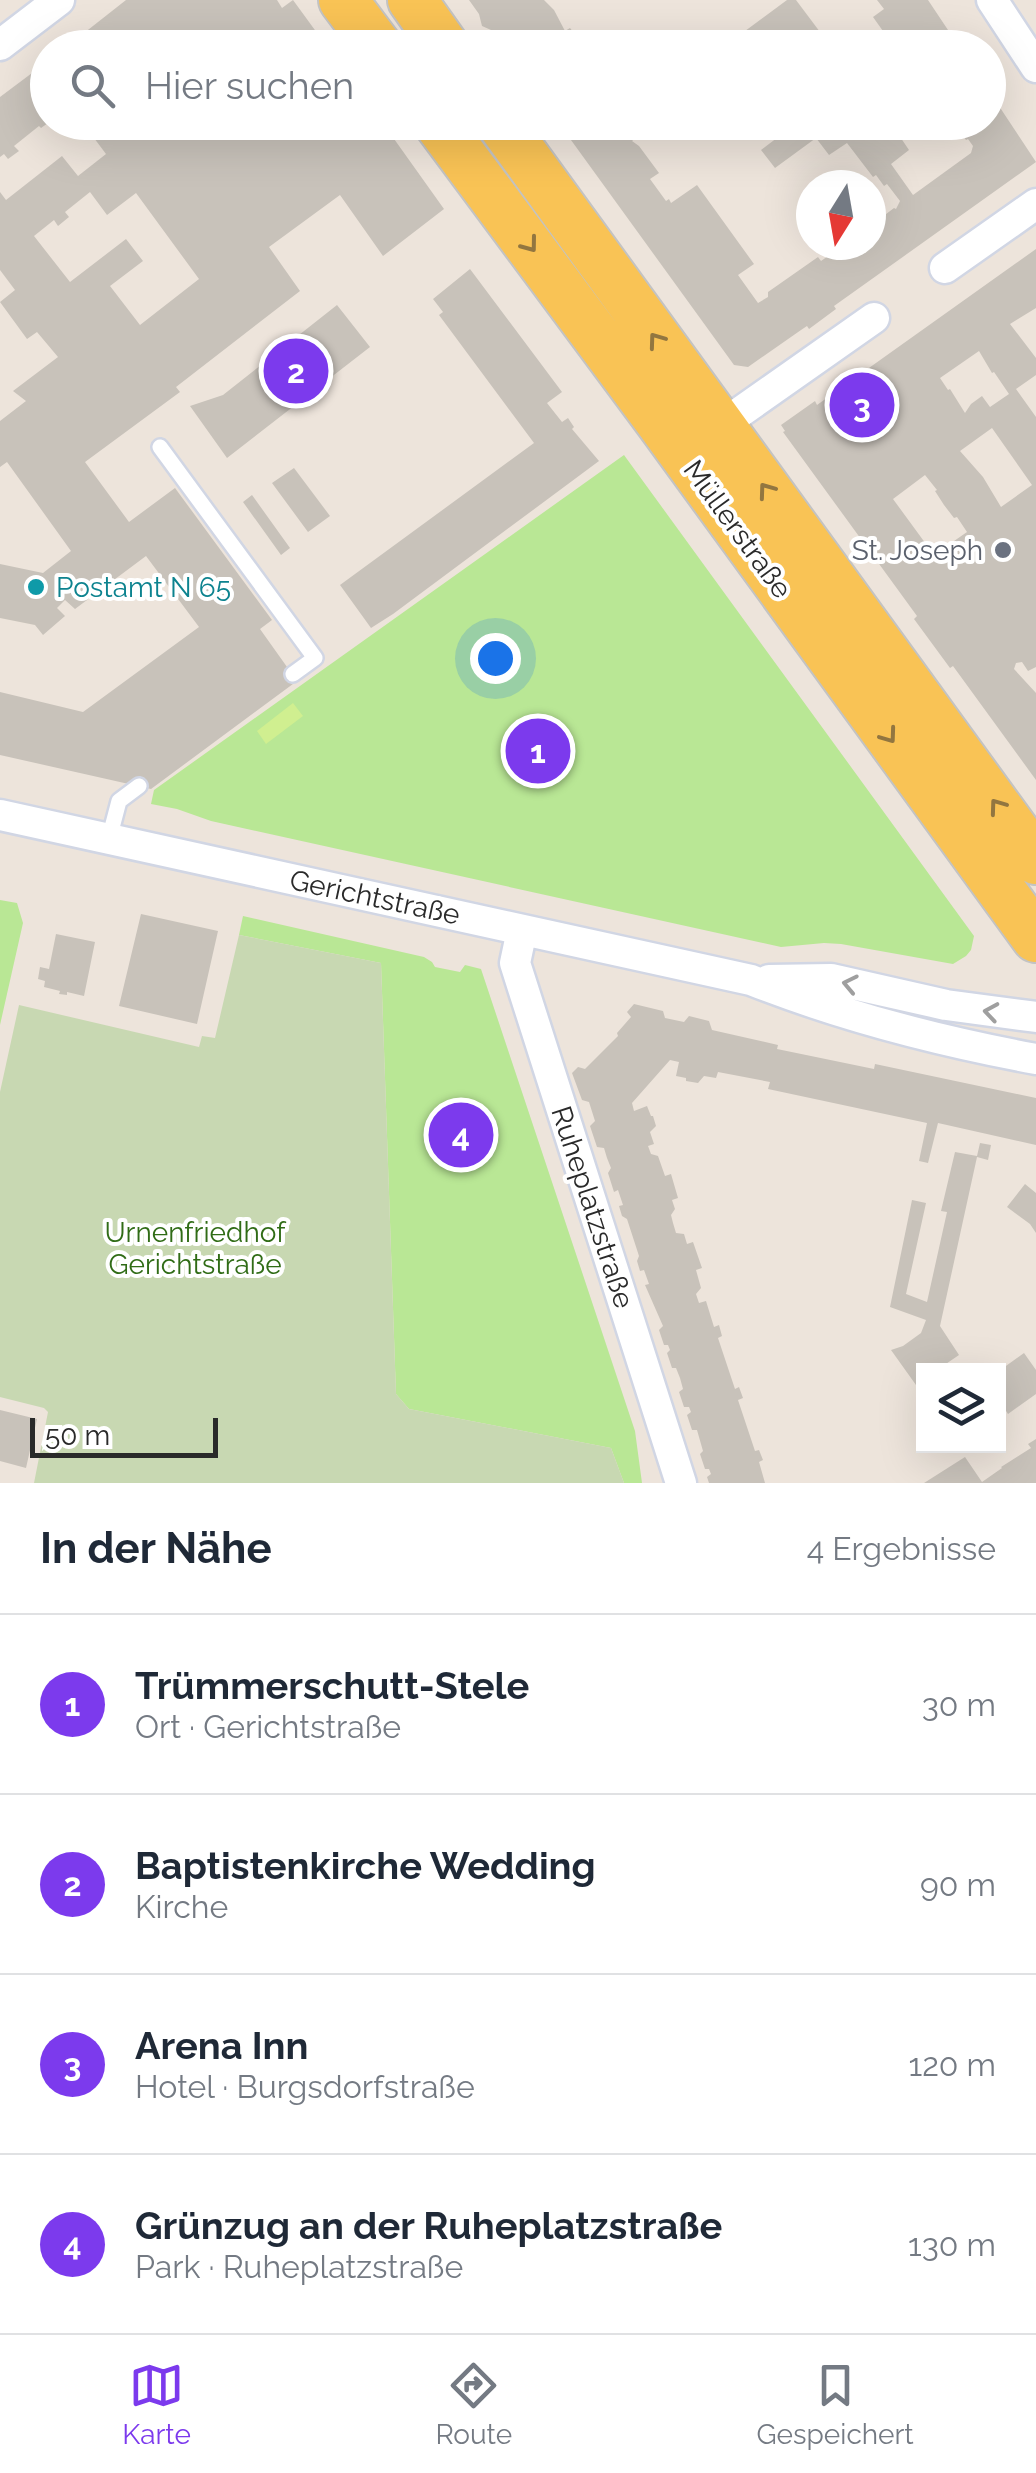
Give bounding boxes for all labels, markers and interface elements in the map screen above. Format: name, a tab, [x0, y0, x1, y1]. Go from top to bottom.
search box	[30, 30, 1006, 140]
icon: search	[65, 58, 120, 113]
text: Hier suchen	[145, 63, 354, 108]
north arrow	[796, 170, 886, 260]
one-way arrow	[518, 234, 537, 253]
one-way arrow	[650, 332, 668, 351]
pin: 2	[264, 334, 328, 408]
pin: 3	[830, 368, 894, 442]
street label: Müllerstraße	[676, 454, 799, 605]
one-way arrow	[760, 483, 777, 501]
place label: St. Joseph	[852, 534, 983, 567]
marker: St. Joseph	[992, 539, 1014, 561]
place label: Postamt N 65	[56, 571, 231, 604]
marker: Postamt N 65	[25, 576, 47, 598]
your location	[470, 633, 521, 684]
pin: 1	[506, 714, 570, 788]
one-way arrow	[877, 725, 894, 743]
one-way arrow	[991, 799, 1009, 818]
street label: Gerichtstraße	[287, 863, 463, 932]
one-way arrow	[842, 974, 859, 995]
one-way arrow	[982, 1002, 999, 1023]
pin: 4	[428, 1098, 494, 1172]
street label: Ruheplatzstraße	[544, 1102, 641, 1312]
park label: Urnenfriedhof Gerichtstraße	[105, 1216, 287, 1281]
map controls	[916, 1363, 1006, 1453]
button: layers	[916, 1363, 1006, 1453]
scale bar	[30, 1413, 218, 1458]
text: 50 m	[45, 1419, 110, 1452]
text: In der Nähe	[40, 1524, 272, 1573]
text: 4 Ergebnisse	[807, 1530, 996, 1567]
text: Trümmerschutt-Stele	[135, 1663, 529, 1708]
text: 1	[65, 1686, 80, 1723]
text: 30 m	[922, 1686, 996, 1723]
text: Ort · Gerichtstraße	[135, 1708, 401, 1745]
text: Baptistenkirche Wedding	[135, 1843, 596, 1888]
text: 2	[63, 1866, 82, 1903]
text: 90 m	[920, 1866, 996, 1903]
text: Kirche	[135, 1888, 228, 1925]
text: Arena Inn	[135, 2023, 308, 2068]
text: 3	[64, 2046, 81, 2083]
text: 120 m	[908, 2046, 996, 2083]
text: Hotel · Burgsdorfstraße	[135, 2068, 475, 2105]
text: Grünzug an der Ruheplatzstraße	[135, 2203, 722, 2248]
text: 4	[63, 2226, 82, 2263]
text: 130 m	[908, 2226, 996, 2263]
text: Park · Ruheplatzstraße	[135, 2248, 463, 2285]
tab: Karte	[122, 2358, 191, 2451]
tab: Route	[435, 2358, 512, 2451]
tab: Gespeichert	[757, 2358, 914, 2451]

